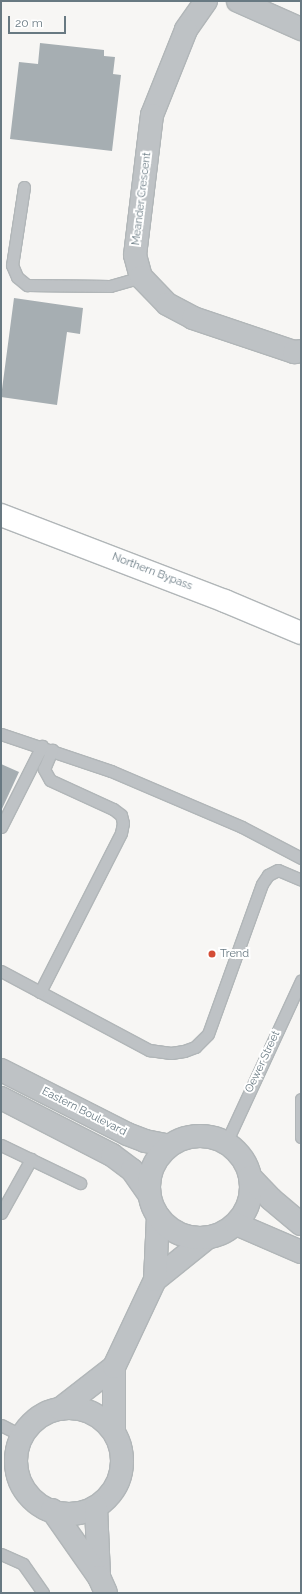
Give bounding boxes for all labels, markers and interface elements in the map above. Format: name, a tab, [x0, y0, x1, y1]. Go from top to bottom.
scale bar	[10, 8, 68, 34]
text: 20 m	[15, 16, 43, 30]
street label: Meander Crescent	[130, 152, 154, 246]
street label: Northern Bypass	[110, 551, 194, 593]
place label: Trend	[220, 947, 249, 961]
marker: Trend	[207, 949, 217, 959]
street label: Oewer Street	[243, 1029, 283, 1095]
street label: Eastern Boulevard	[40, 1085, 128, 1139]

